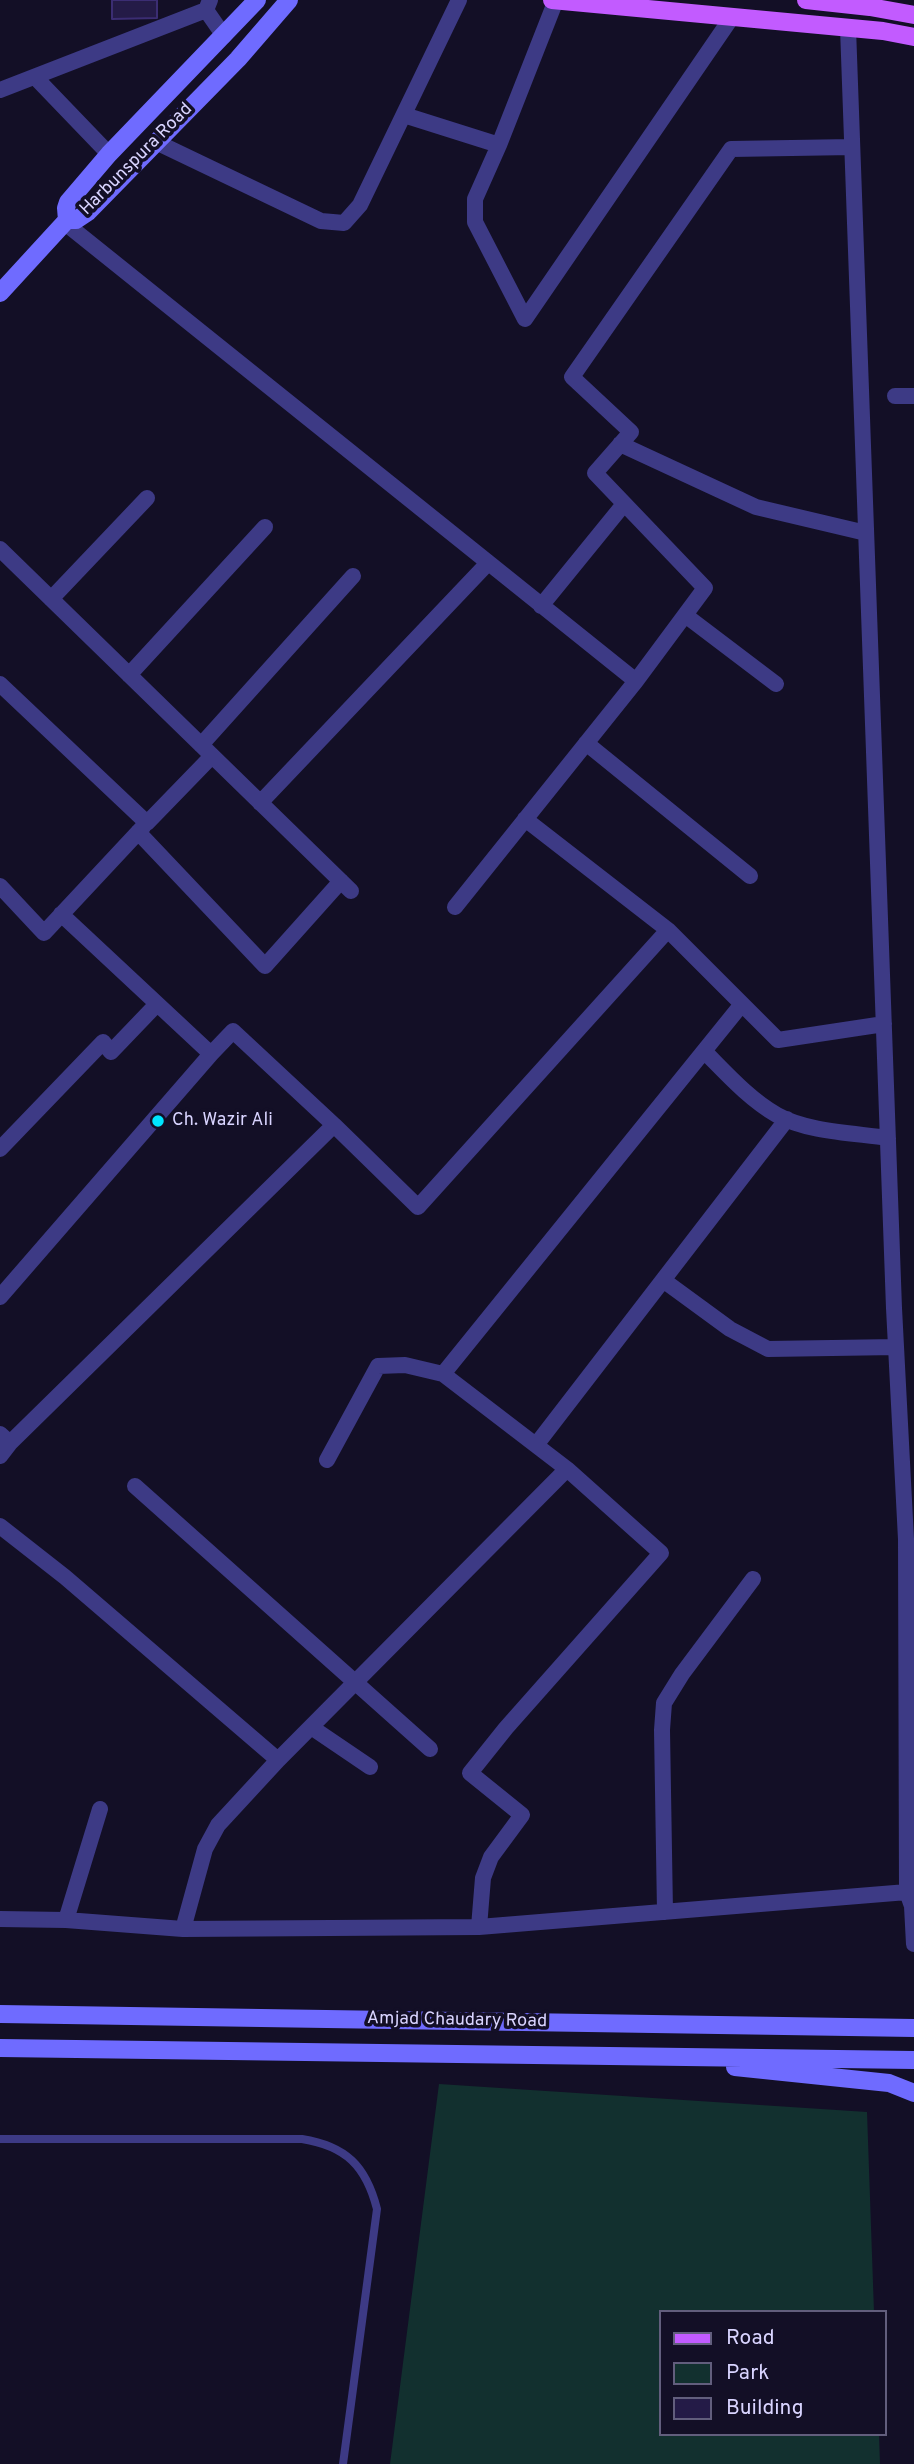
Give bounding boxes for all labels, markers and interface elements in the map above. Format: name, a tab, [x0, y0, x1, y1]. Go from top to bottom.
street label: Harbunspura Road	[76, 99, 198, 221]
place label: Ch. Wazir Ali	[172, 1110, 273, 1132]
marker: Ch. Wazir Ali	[150, 1113, 166, 1129]
street label: Amjad Chaudary Road	[367, 2009, 547, 2033]
legend	[659, 2310, 886, 2436]
text: Road	[726, 2325, 775, 2352]
text: Park	[726, 2360, 769, 2387]
text: Building	[726, 2395, 804, 2422]

